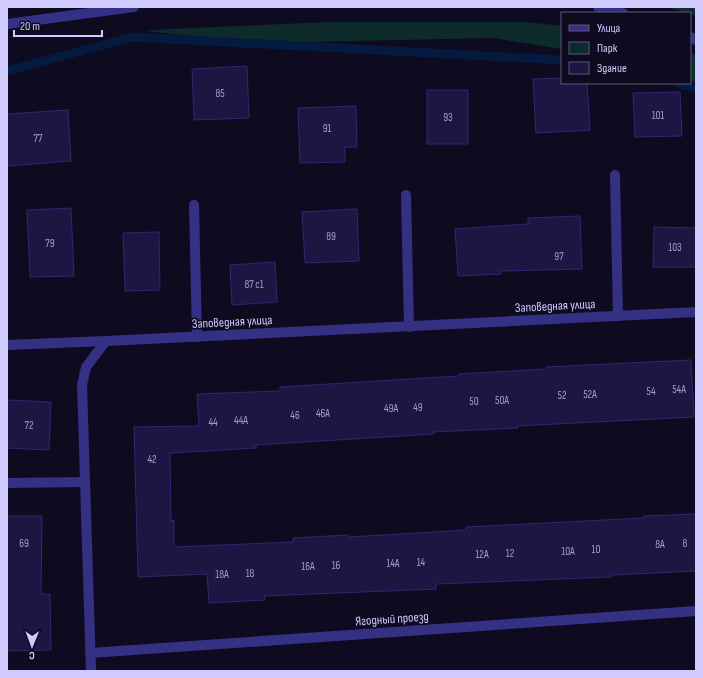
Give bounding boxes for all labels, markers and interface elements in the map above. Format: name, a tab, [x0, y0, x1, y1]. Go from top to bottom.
scale bar	[14, 12, 102, 38]
legend	[561, 12, 691, 84]
text: 20 m	[20, 19, 40, 34]
text: Улица	[597, 21, 621, 36]
text: Парк	[597, 41, 618, 56]
text: Здание	[597, 61, 627, 76]
house number: 85	[215, 87, 225, 100]
house number: 101	[652, 109, 664, 122]
house number: 93	[443, 111, 453, 124]
house number: 91	[323, 122, 332, 135]
house number: 77	[34, 132, 43, 145]
house number: 89	[326, 230, 336, 243]
house number: 79	[45, 237, 55, 250]
house number: 103	[668, 241, 682, 254]
house number: 97	[554, 250, 564, 263]
house number: 87 с1	[244, 278, 264, 291]
street label: Заповедная улица	[514, 296, 596, 316]
street label: Заповедная улица	[191, 312, 273, 332]
house number: 54А	[672, 383, 686, 396]
house number: 54	[646, 385, 656, 398]
house number: 52А	[583, 388, 597, 401]
house number: 52	[558, 389, 567, 402]
house number: 50А	[495, 394, 509, 407]
house number: 50	[469, 395, 479, 408]
house number: 49	[413, 401, 423, 414]
house number: 49А	[384, 402, 398, 415]
house number: 46А	[316, 407, 330, 420]
house number: 46	[290, 409, 300, 422]
house number: 44А	[234, 414, 248, 427]
house number: 44	[208, 416, 218, 429]
house number: 72	[25, 419, 34, 432]
house number: 42	[147, 453, 157, 466]
house number: 69	[19, 537, 29, 550]
house number: 8	[683, 537, 688, 550]
house number: 8А	[655, 538, 665, 551]
house number: 10	[592, 543, 600, 556]
house number: 10А	[561, 545, 575, 558]
house number: 12	[506, 547, 515, 560]
house number: 12А	[475, 548, 489, 561]
house number: 14	[417, 556, 426, 569]
house number: 14А	[386, 557, 400, 570]
house number: 16	[332, 559, 341, 572]
house number: 16А	[301, 560, 315, 573]
house number: 18	[246, 567, 255, 580]
house number: 18А	[215, 568, 229, 581]
street label: Ягодный проезд	[355, 608, 429, 630]
north arrow	[12, 626, 52, 666]
text: С	[29, 649, 35, 662]

